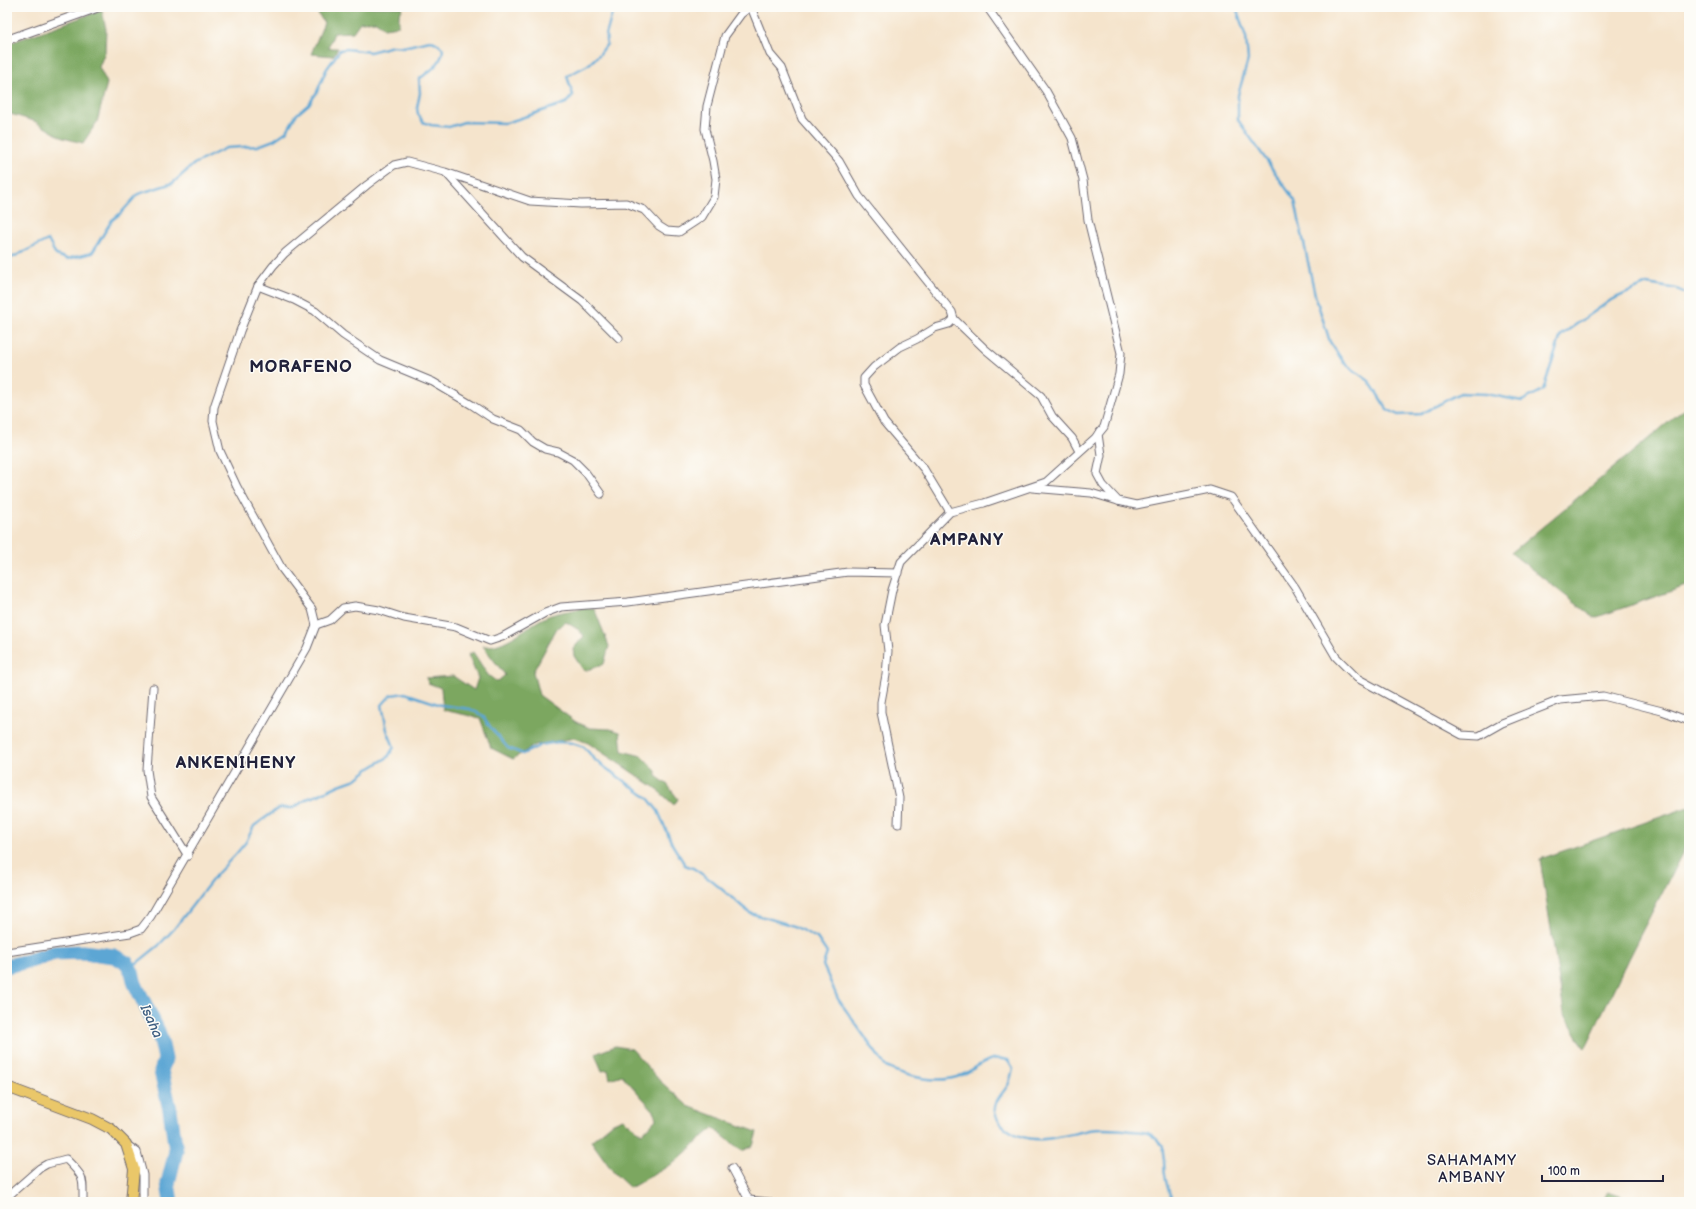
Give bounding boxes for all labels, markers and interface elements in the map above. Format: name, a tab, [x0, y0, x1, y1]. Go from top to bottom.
district label: MORAFENO	[249, 357, 353, 377]
district label: AMPANY	[929, 530, 1004, 550]
district label: ANKENIHENY	[175, 753, 296, 773]
water label: Isaha	[136, 1001, 166, 1041]
district label: SAHAMAMY AMBANY	[1427, 1151, 1517, 1187]
scale bar	[1542, 1157, 1663, 1183]
text: 100 m	[1548, 1164, 1580, 1179]

